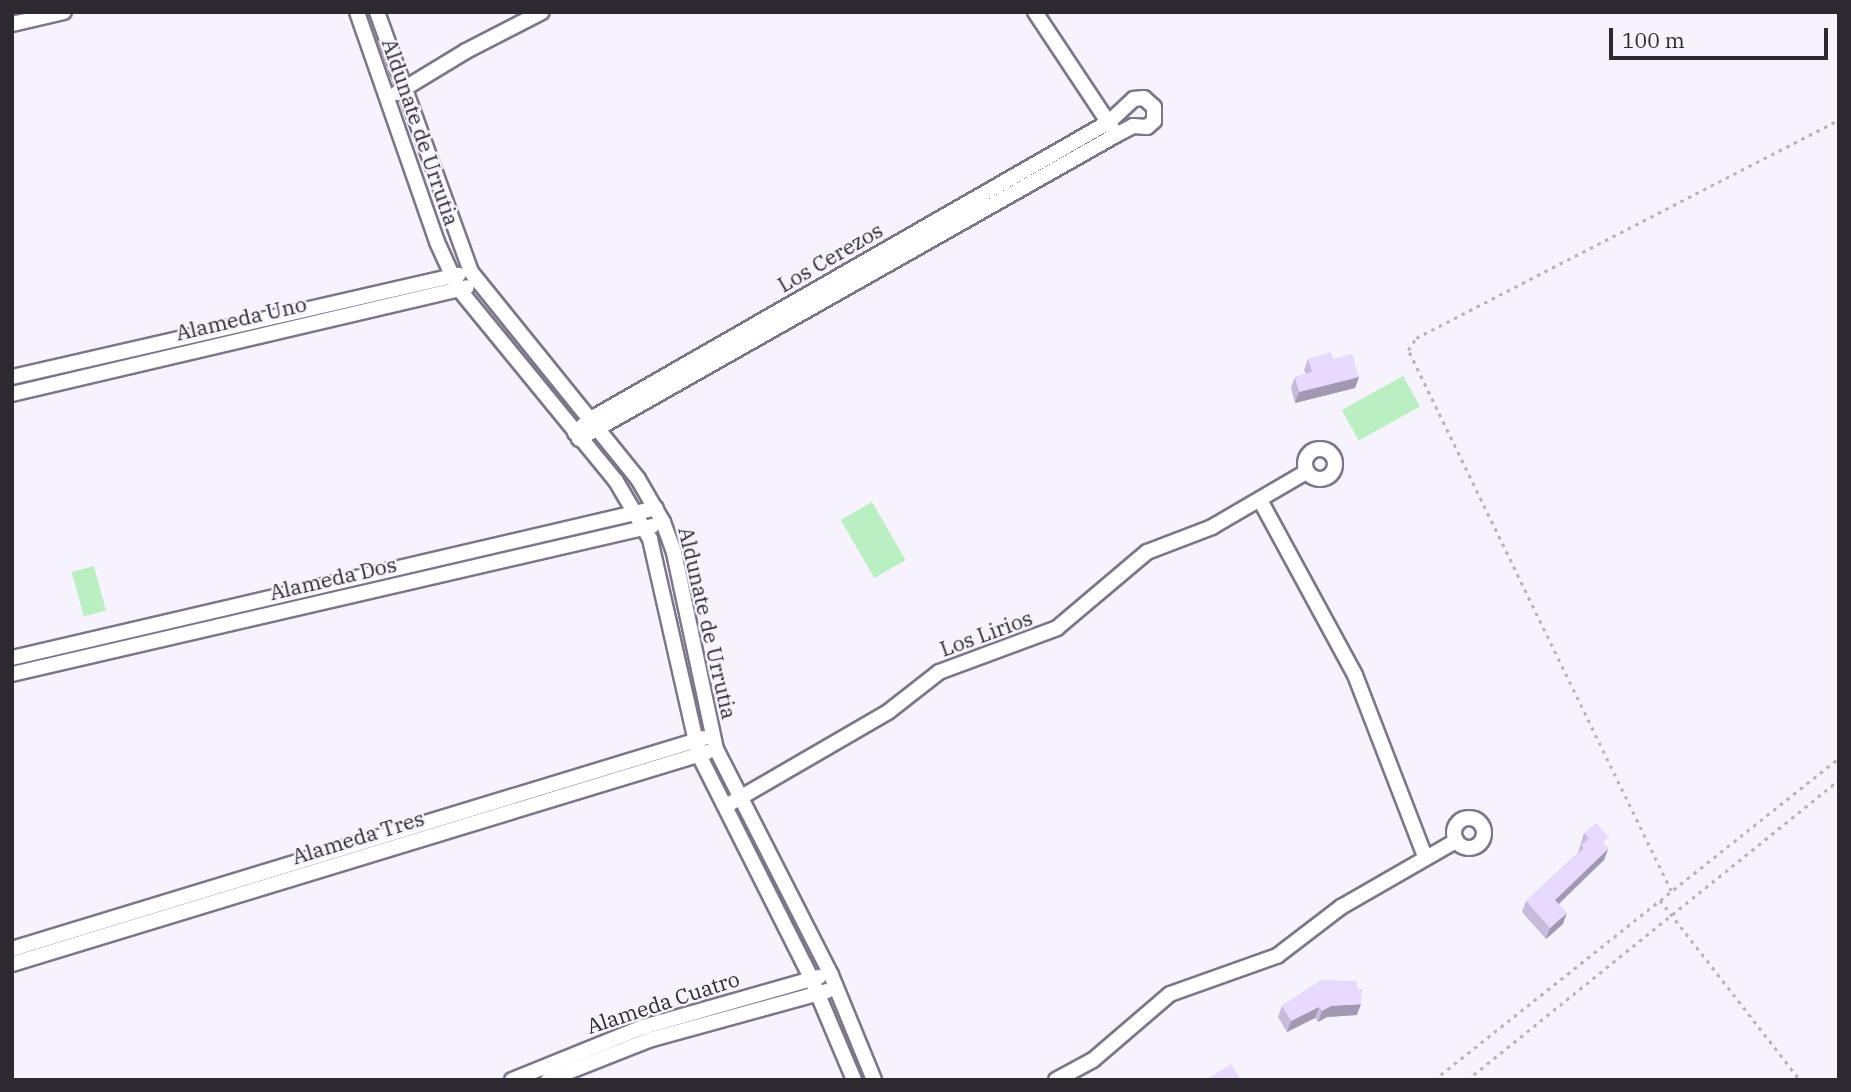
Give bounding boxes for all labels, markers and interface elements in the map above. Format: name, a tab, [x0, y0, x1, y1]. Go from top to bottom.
scale bar	[1613, 14, 1832, 58]
text: 100 m	[1622, 26, 1685, 54]
street label: Aldunate de Urrutia	[377, 35, 465, 229]
street label: Los Cerezos	[773, 217, 887, 297]
street label: Alameda Uno	[173, 291, 309, 345]
street label: Aldunate de Urrutia	[674, 525, 742, 721]
street label: Alameda Dos	[267, 551, 399, 605]
street label: Los Lirios	[936, 605, 1036, 661]
street label: Alameda Tres	[289, 805, 427, 869]
street label: Alameda Cuatro	[584, 965, 742, 1039]

